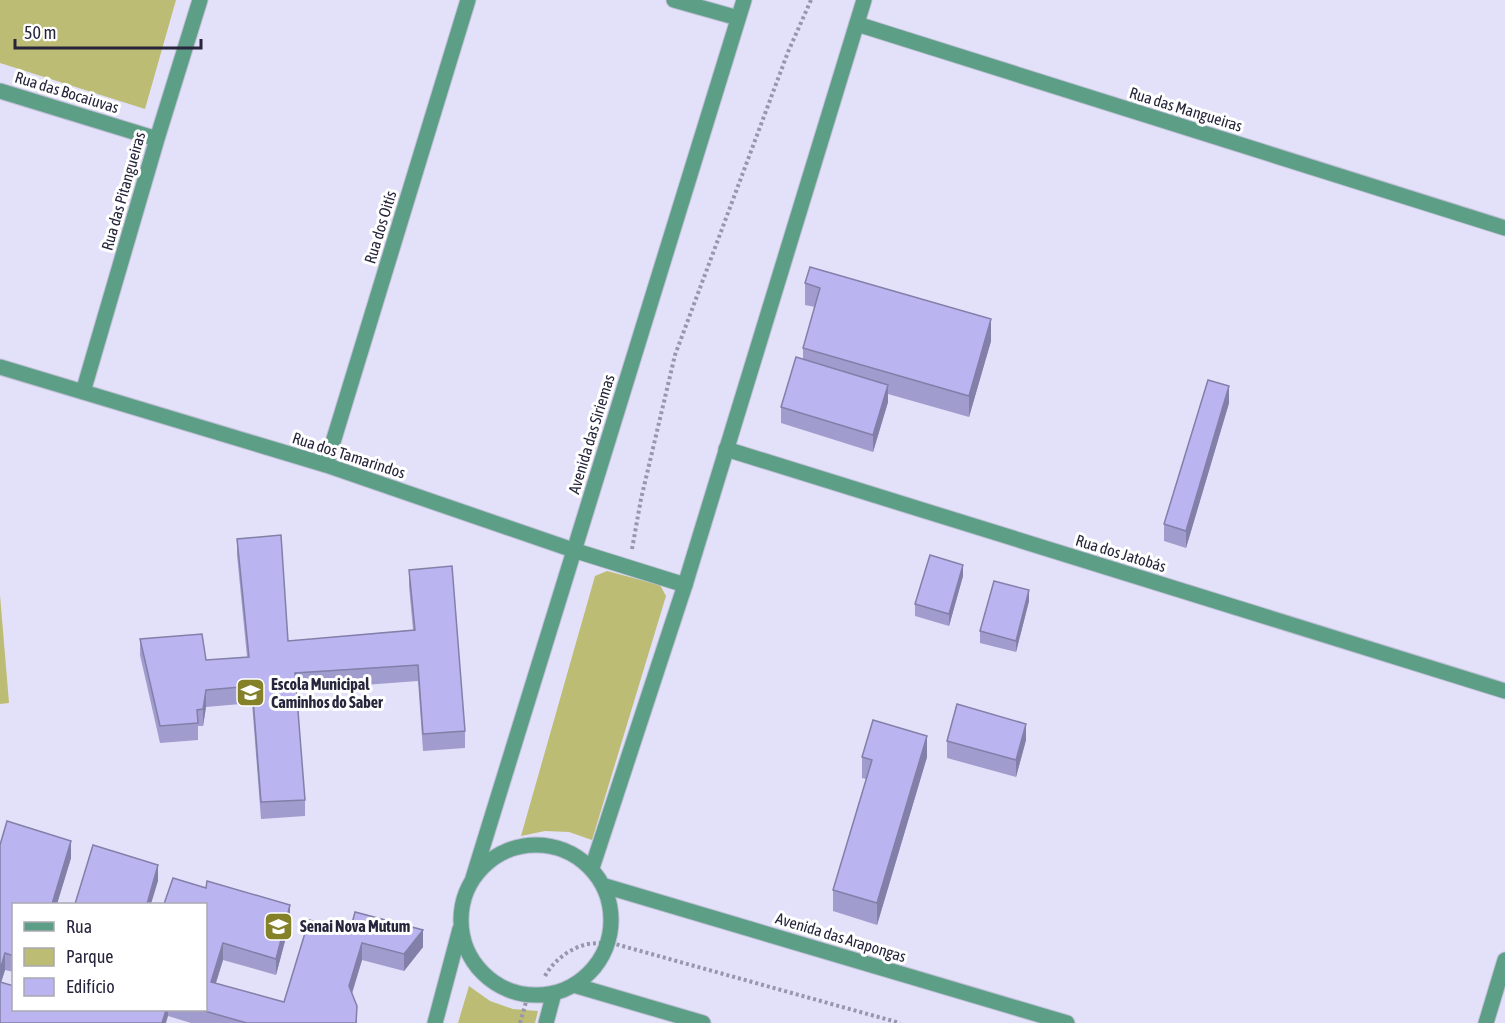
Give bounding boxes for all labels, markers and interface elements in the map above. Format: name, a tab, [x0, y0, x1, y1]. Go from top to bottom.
scale bar	[15, 12, 201, 50]
text: 50 m	[24, 22, 56, 43]
street label: Rua das Bocaiuvas	[13, 68, 121, 116]
street label: Rua das Mangueiras	[1127, 83, 1245, 136]
street label: Rua das Pitangueiras	[97, 129, 150, 253]
street label: Rua dos Oitís	[360, 188, 400, 266]
street label: Avenida das Siriemas	[564, 372, 618, 496]
street label: Rua dos Tamarindos	[290, 428, 408, 482]
street label: Rua dos Jatobás	[1074, 531, 1169, 575]
place label: Escola Municipal Caminhos do Saber	[271, 675, 383, 711]
school or university icon: Escola Municipal Caminhos do Saber	[234, 677, 266, 709]
legend	[12, 903, 207, 1011]
street label: Avenida das Arapongas	[773, 909, 909, 966]
school or university icon: Senai Nova Mutum	[263, 910, 295, 942]
text: Rua	[66, 916, 92, 937]
place label: Senai Nova Mutum	[300, 917, 410, 935]
text: Parque	[66, 946, 114, 967]
text: Edifício	[66, 976, 115, 997]

